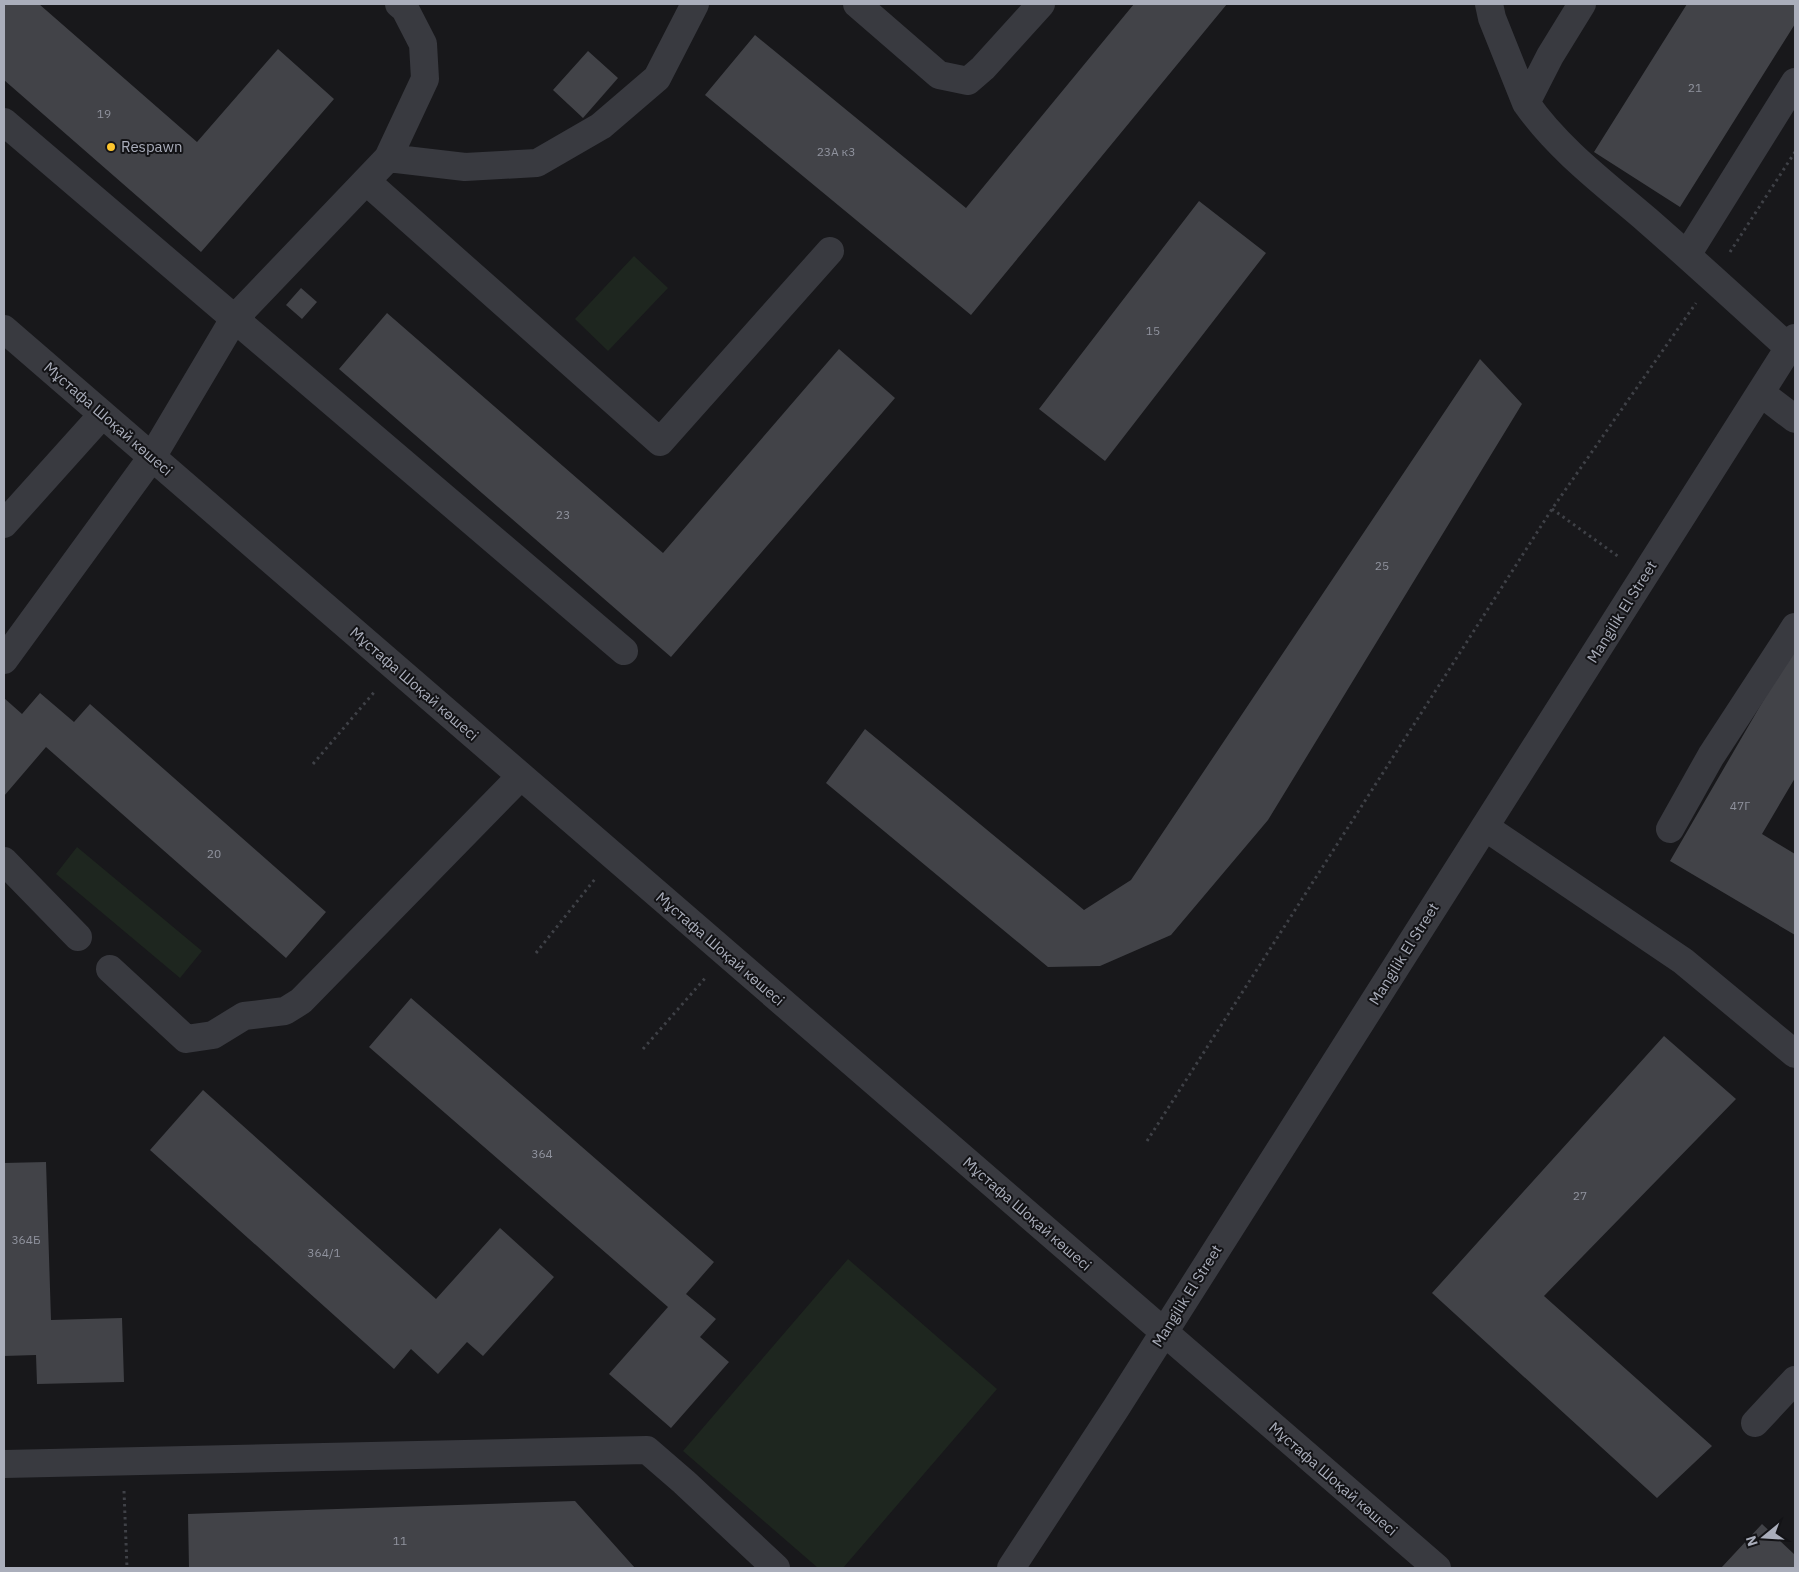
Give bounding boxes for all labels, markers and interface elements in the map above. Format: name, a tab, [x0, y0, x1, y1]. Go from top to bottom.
house number: 21	[1688, 80, 1702, 95]
house number: 19	[97, 106, 111, 121]
place label: Respawn	[121, 137, 183, 156]
marker: Respawn	[105, 141, 117, 153]
house number: 23А к3	[817, 144, 855, 159]
house number: 15	[1146, 323, 1160, 338]
street label: Мұстафа Шоқай көшесі	[40, 358, 176, 480]
house number: 23	[556, 507, 570, 522]
street label: Mangilik El Street	[1582, 557, 1661, 666]
house number: 25	[1375, 558, 1389, 573]
street label: Мұстафа Шоқай көшесі	[346, 623, 482, 745]
house number: 47Г	[1730, 798, 1750, 813]
house number: 20	[207, 846, 221, 861]
street label: Мұстафа Шоқай көшесі	[652, 888, 788, 1010]
street label: Mangilik El Street	[1364, 899, 1443, 1008]
house number: 364	[531, 1146, 553, 1161]
street label: Мұстафа Шоқай көшесі	[959, 1153, 1095, 1275]
house number: 27	[1573, 1188, 1587, 1203]
house number: 364Б	[11, 1232, 41, 1247]
street label: Mangilik El Street	[1147, 1241, 1226, 1350]
house number: 364/1	[307, 1245, 341, 1260]
street label: Мұстафа Шоқай көшесі	[1265, 1418, 1401, 1540]
north arrow	[1739, 1512, 1789, 1562]
house number: 11	[393, 1533, 407, 1548]
text: N	[1742, 1533, 1762, 1549]

